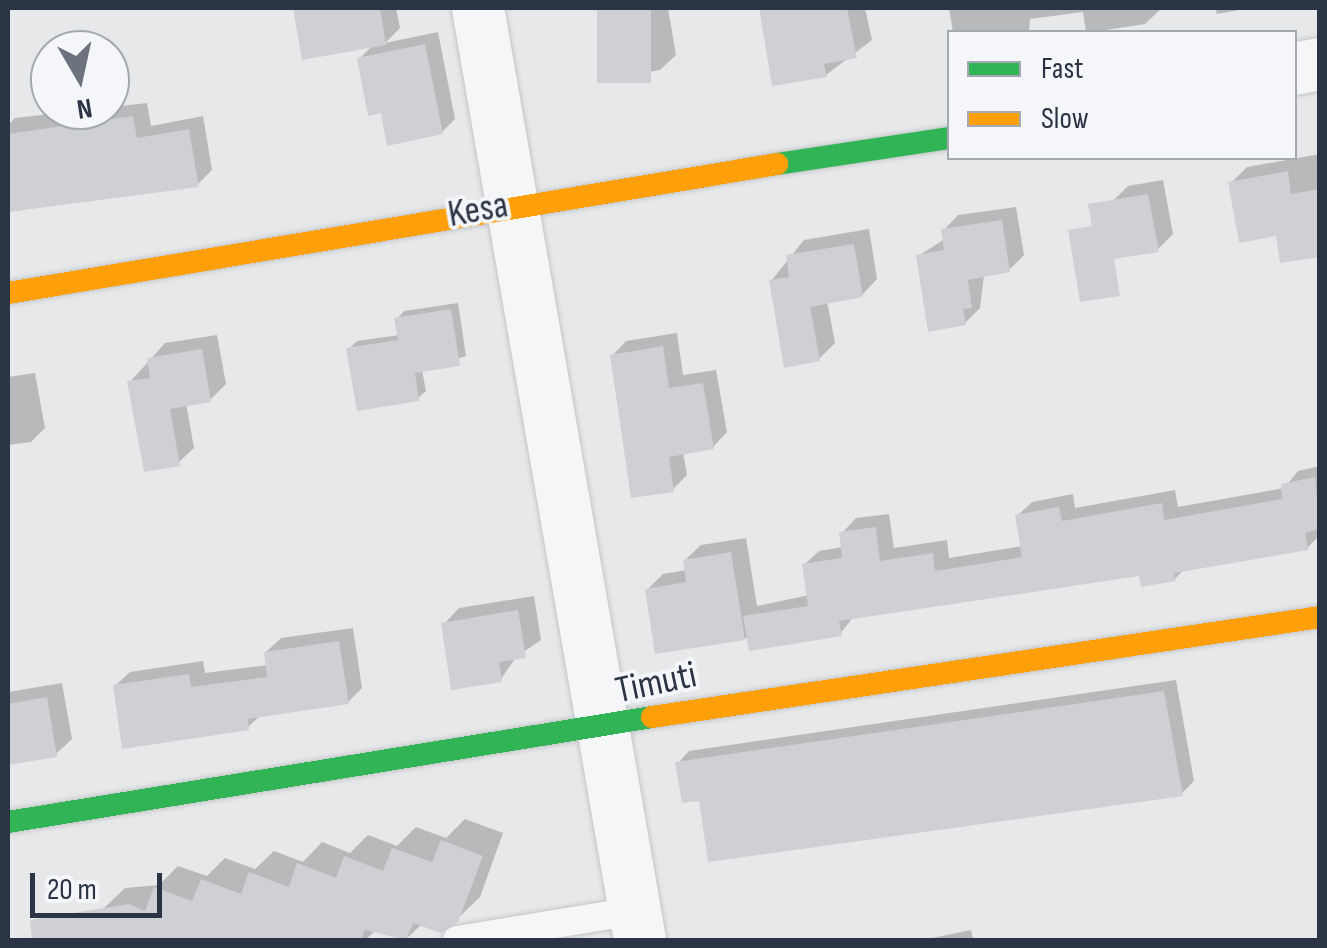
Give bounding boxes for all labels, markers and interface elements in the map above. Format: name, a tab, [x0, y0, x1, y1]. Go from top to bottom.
north arrow	[30, 30, 130, 130]
legend	[947, 30, 1297, 160]
text: Fast	[1041, 51, 1083, 87]
text: N	[75, 91, 94, 126]
text: Slow	[1041, 101, 1089, 137]
street label: Kesa	[445, 182, 511, 238]
street label: Timuti	[611, 652, 701, 714]
scale bar	[35, 853, 168, 915]
text: 20 m	[47, 872, 97, 908]

